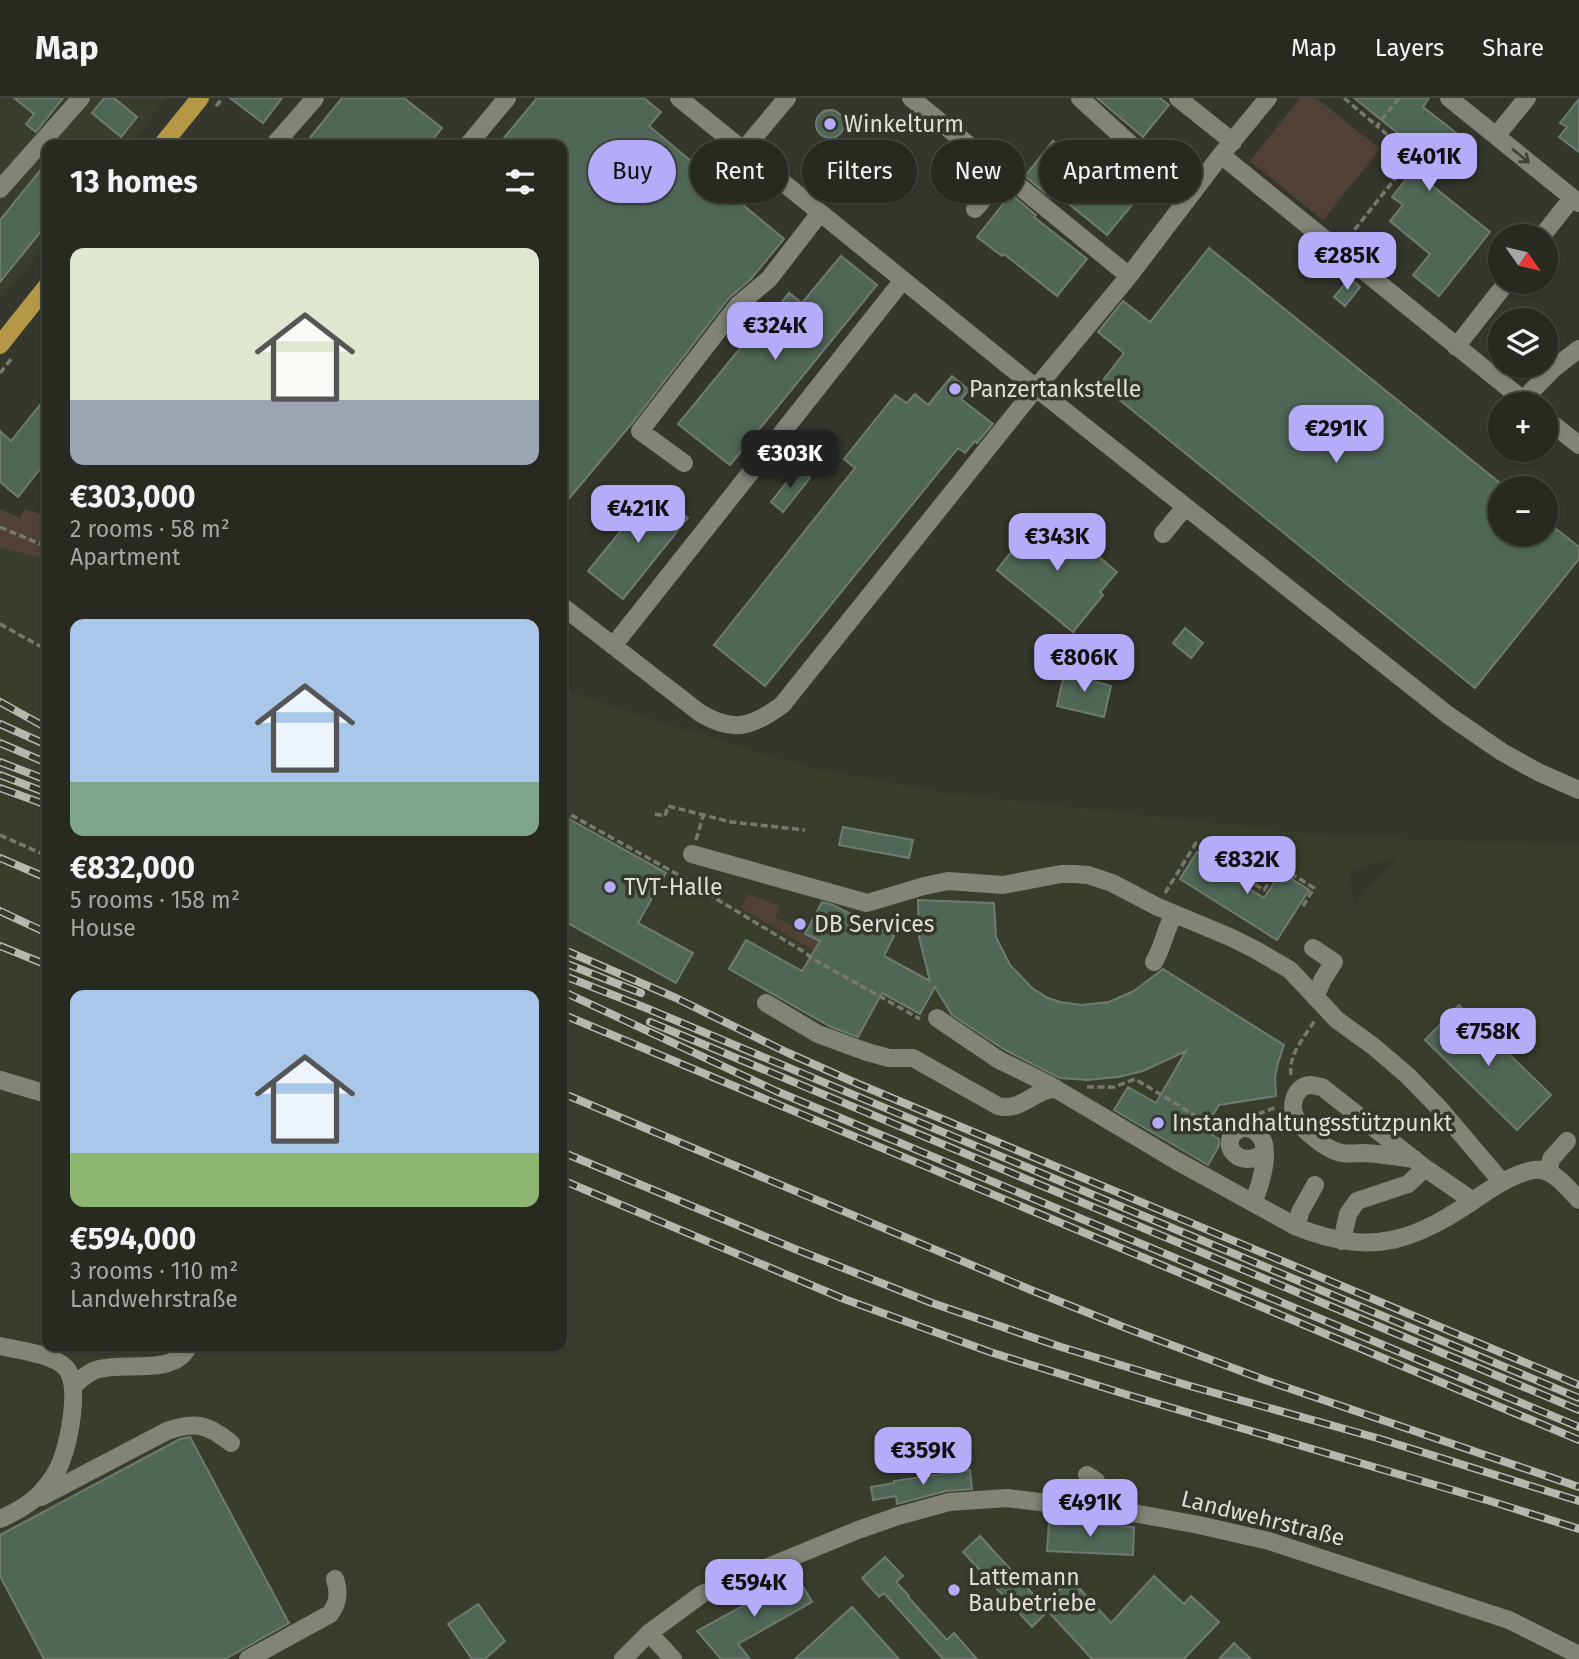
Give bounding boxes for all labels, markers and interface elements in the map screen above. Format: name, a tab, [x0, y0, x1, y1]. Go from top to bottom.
text: Map	[35, 28, 99, 68]
text: Map	[1291, 34, 1337, 62]
text: Layers	[1375, 34, 1444, 62]
text: Share	[1482, 34, 1544, 62]
place label: Winkelturm	[844, 110, 964, 138]
marker: Winkelturm	[822, 116, 838, 132]
pin: €401K	[1380, 134, 1478, 193]
chip: Buy	[588, 140, 676, 203]
chip: Rent	[690, 140, 788, 203]
chip: Filters	[802, 140, 917, 203]
chip: New	[931, 140, 1025, 203]
chip: Apartment	[1039, 140, 1202, 203]
text: €401K	[1397, 142, 1461, 170]
one-way arrow	[1511, 149, 1529, 164]
icon: filters	[501, 163, 539, 201]
text: 13 homes	[70, 164, 198, 200]
north arrow	[1488, 224, 1558, 294]
map controls	[1488, 224, 1558, 546]
pin: €285K	[1298, 232, 1396, 292]
text: €285K	[1314, 241, 1380, 269]
icon: home	[242, 294, 368, 420]
pin: €324K	[726, 302, 824, 362]
button: layers	[1488, 308, 1558, 378]
text: €324K	[743, 311, 807, 339]
place label: Panzertankstelle	[969, 375, 1141, 403]
marker: Panzertankstelle	[947, 381, 963, 397]
button: +	[1488, 392, 1558, 462]
pin: €291K	[1287, 406, 1385, 465]
text: €291K	[1305, 414, 1367, 442]
pin: €303K	[741, 430, 839, 490]
text: €303K	[757, 439, 823, 467]
button: −	[1488, 476, 1558, 546]
text: €303,000	[70, 479, 196, 515]
pin: €421K	[589, 486, 687, 545]
text: €421K	[607, 494, 669, 522]
pin: €343K	[1008, 514, 1106, 573]
text: 2 rooms · 58 m²	[70, 515, 230, 543]
text: €343K	[1025, 522, 1089, 550]
text: Apartment	[70, 543, 180, 571]
pin: €806K	[1035, 634, 1133, 694]
text: €806K	[1050, 643, 1118, 671]
icon: home	[242, 665, 368, 791]
pin: €832K	[1198, 836, 1296, 896]
text: €832K	[1215, 845, 1279, 873]
text: €832,000	[70, 850, 195, 886]
place label: TVT-Halle	[624, 873, 723, 901]
marker: TVT-Halle	[602, 879, 618, 895]
text: 5 rooms · 158 m²	[70, 886, 240, 914]
place label: DB Services	[814, 910, 934, 938]
text: House	[70, 914, 136, 942]
marker: DB Services	[792, 916, 808, 932]
pin: €758K	[1439, 1009, 1537, 1068]
text: €758K	[1456, 1017, 1520, 1045]
icon: home	[242, 1036, 368, 1162]
place label: Instandhaltungsstützpunkt	[1172, 1109, 1453, 1137]
marker: Instandhaltungsstützpunkt	[1150, 1115, 1166, 1131]
text: €594,000	[70, 1221, 196, 1257]
text: 3 rooms · 110 m²	[70, 1257, 238, 1285]
text: Landwehrstraße	[70, 1285, 238, 1313]
pin: €359K	[874, 1428, 972, 1487]
text: €359K	[891, 1436, 955, 1464]
pin: €491K	[1041, 1480, 1139, 1539]
street label: Landwehrstraße	[1178, 1484, 1348, 1552]
text: €491K	[1058, 1488, 1122, 1516]
pin: €594K	[705, 1560, 803, 1619]
place label: Lattemann Baubetriebe	[968, 1563, 1096, 1617]
text: €594K	[721, 1568, 787, 1596]
marker: Lattemann Baubetriebe	[946, 1582, 962, 1598]

